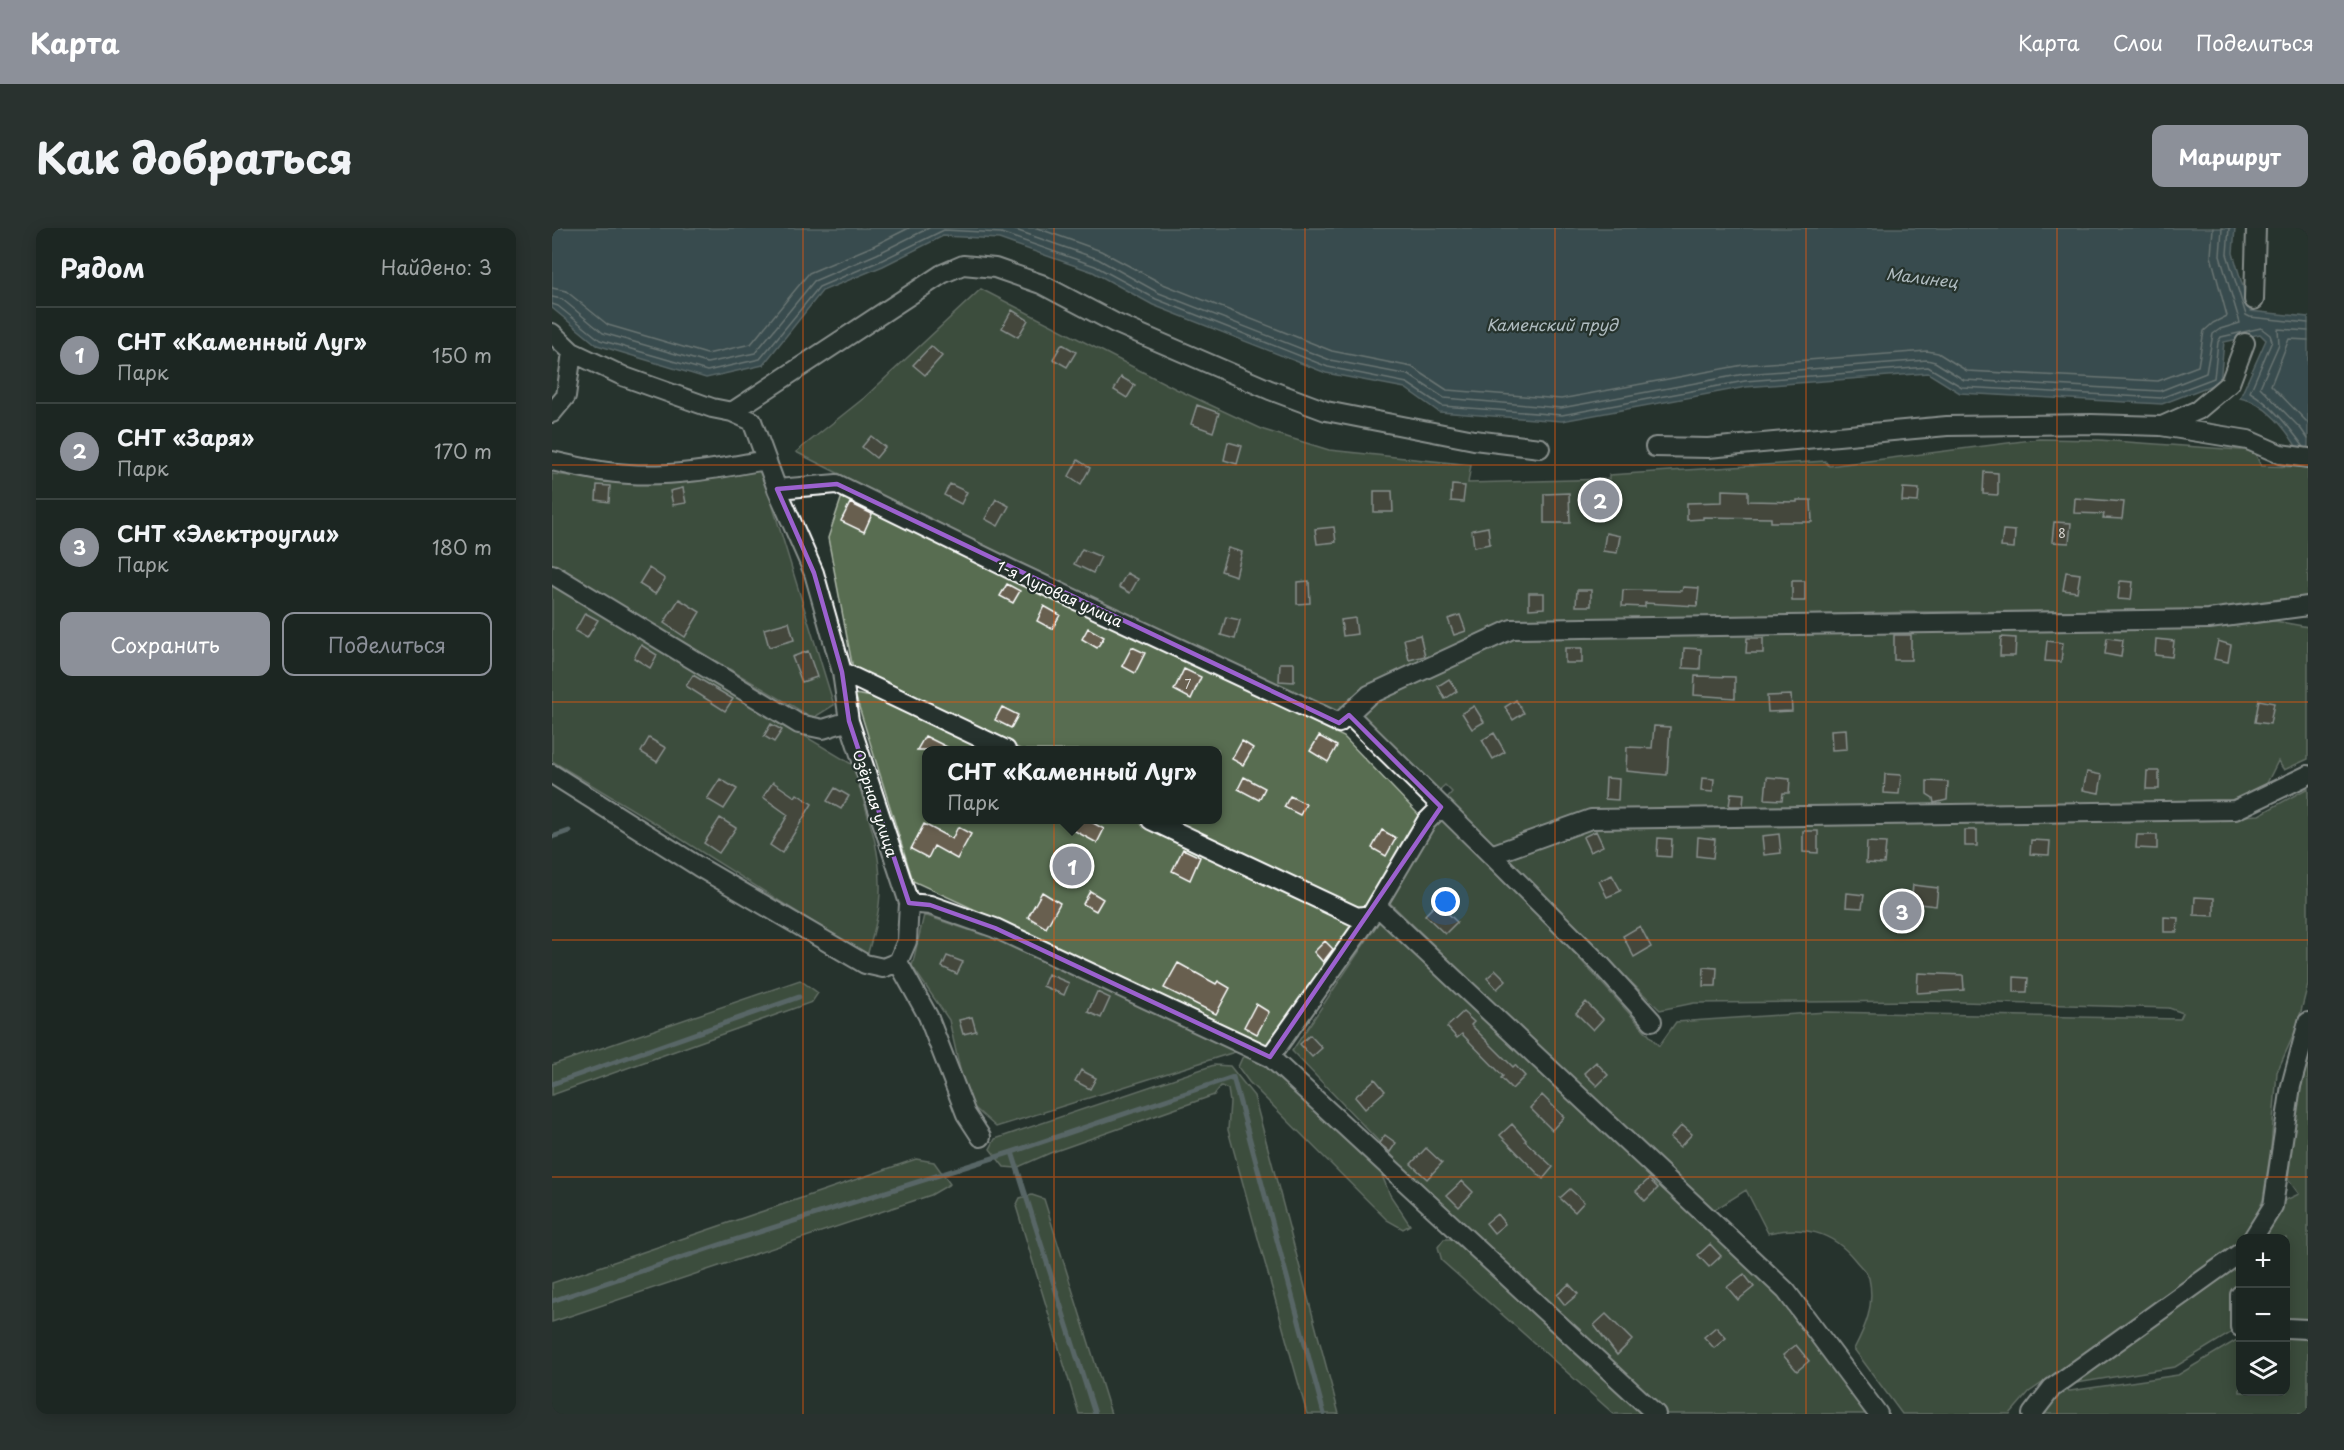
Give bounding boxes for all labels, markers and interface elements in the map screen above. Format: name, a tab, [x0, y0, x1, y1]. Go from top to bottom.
text: Карта	[30, 21, 120, 64]
text: Карта	[2018, 26, 2080, 58]
text: Слои	[2113, 26, 2163, 58]
text: Поделиться	[2196, 26, 2314, 58]
text: Как добраться	[36, 125, 353, 188]
button: Маршрут	[2152, 125, 2308, 187]
text: Рядом	[60, 248, 145, 287]
text: Найдено: 3	[381, 252, 492, 282]
water label: Малинец	[1885, 261, 1960, 293]
water label: Каменский пруд	[1486, 312, 1619, 336]
text: СНТ «Каменный Луг»	[117, 324, 367, 357]
text: 1	[75, 340, 84, 370]
text: 150 m	[432, 340, 492, 370]
text: Парк	[117, 357, 169, 387]
text: СНТ «Заря»	[117, 420, 254, 453]
text: 2	[72, 436, 87, 466]
text: 170 m	[434, 436, 492, 466]
text: Парк	[117, 453, 169, 483]
pin: 2	[1580, 478, 1620, 522]
text: СНТ «Электроугли»	[117, 516, 339, 549]
house number: 8	[2058, 524, 2066, 542]
text: 3	[73, 532, 86, 562]
text: 180 m	[432, 532, 492, 562]
text: Парк	[117, 549, 169, 579]
street label: 1-я Луговая улица	[993, 554, 1127, 633]
button: Сохранить	[60, 612, 270, 676]
button: Поделиться	[282, 612, 492, 676]
house number: 7	[1185, 675, 1192, 693]
street label: Озёрная улица	[848, 746, 904, 860]
popup	[922, 746, 1222, 824]
text: СНТ «Каменный Луг»	[947, 754, 1197, 787]
text: Парк	[947, 787, 999, 817]
pin: 1	[1052, 844, 1092, 888]
your location	[1431, 887, 1460, 916]
pin: 3	[1882, 888, 1922, 934]
map controls	[2236, 1234, 2290, 1396]
button: +	[2236, 1234, 2290, 1288]
button: −	[2236, 1288, 2290, 1342]
button: layers	[2236, 1342, 2290, 1396]

